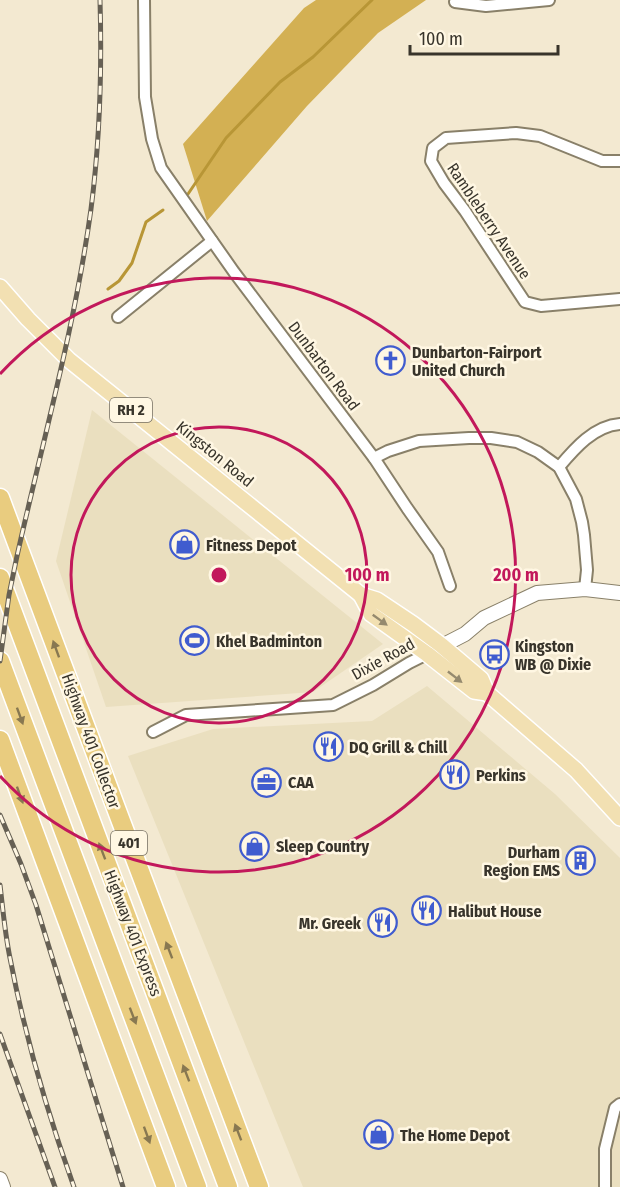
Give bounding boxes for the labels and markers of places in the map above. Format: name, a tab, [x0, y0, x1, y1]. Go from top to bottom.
place label: Dunbarton-Fairport United Church	[412, 343, 542, 380]
church icon: Dunbarton-Fairport United Church	[375, 345, 407, 377]
shop icon: Fitness Depot	[169, 529, 201, 561]
place label: Fitness Depot	[206, 536, 297, 555]
centre of rings	[209, 565, 229, 585]
sports icon: Khel Badminton	[179, 625, 211, 657]
place label: Khel Badminton	[216, 632, 322, 651]
place label: Kingston WB @ Dixie	[515, 637, 591, 674]
bus stop icon: Kingston WB @ Dixie	[478, 639, 510, 671]
restaurant icon: DQ Grill & Chill	[312, 731, 344, 763]
place label: DQ Grill & Chill	[349, 738, 448, 757]
restaurant icon: Perkins	[439, 759, 471, 791]
office icon: CAA	[251, 766, 283, 798]
place label: Perkins	[476, 766, 526, 785]
place label: CAA	[288, 773, 314, 792]
shop icon: Sleep Country	[239, 830, 271, 862]
place label: Sleep Country	[276, 837, 370, 856]
place label: Durham Region EMS	[484, 843, 560, 880]
building icon: Durham Region EMS	[565, 845, 597, 877]
restaurant icon: Halibut House	[411, 895, 443, 927]
place label: Halibut House	[448, 902, 542, 921]
restaurant icon: Mr. Greek	[366, 907, 398, 939]
place label: Mr. Greek	[299, 914, 362, 933]
shop icon: The Home Depot	[363, 1119, 395, 1151]
place label: The Home Depot	[400, 1126, 510, 1145]

